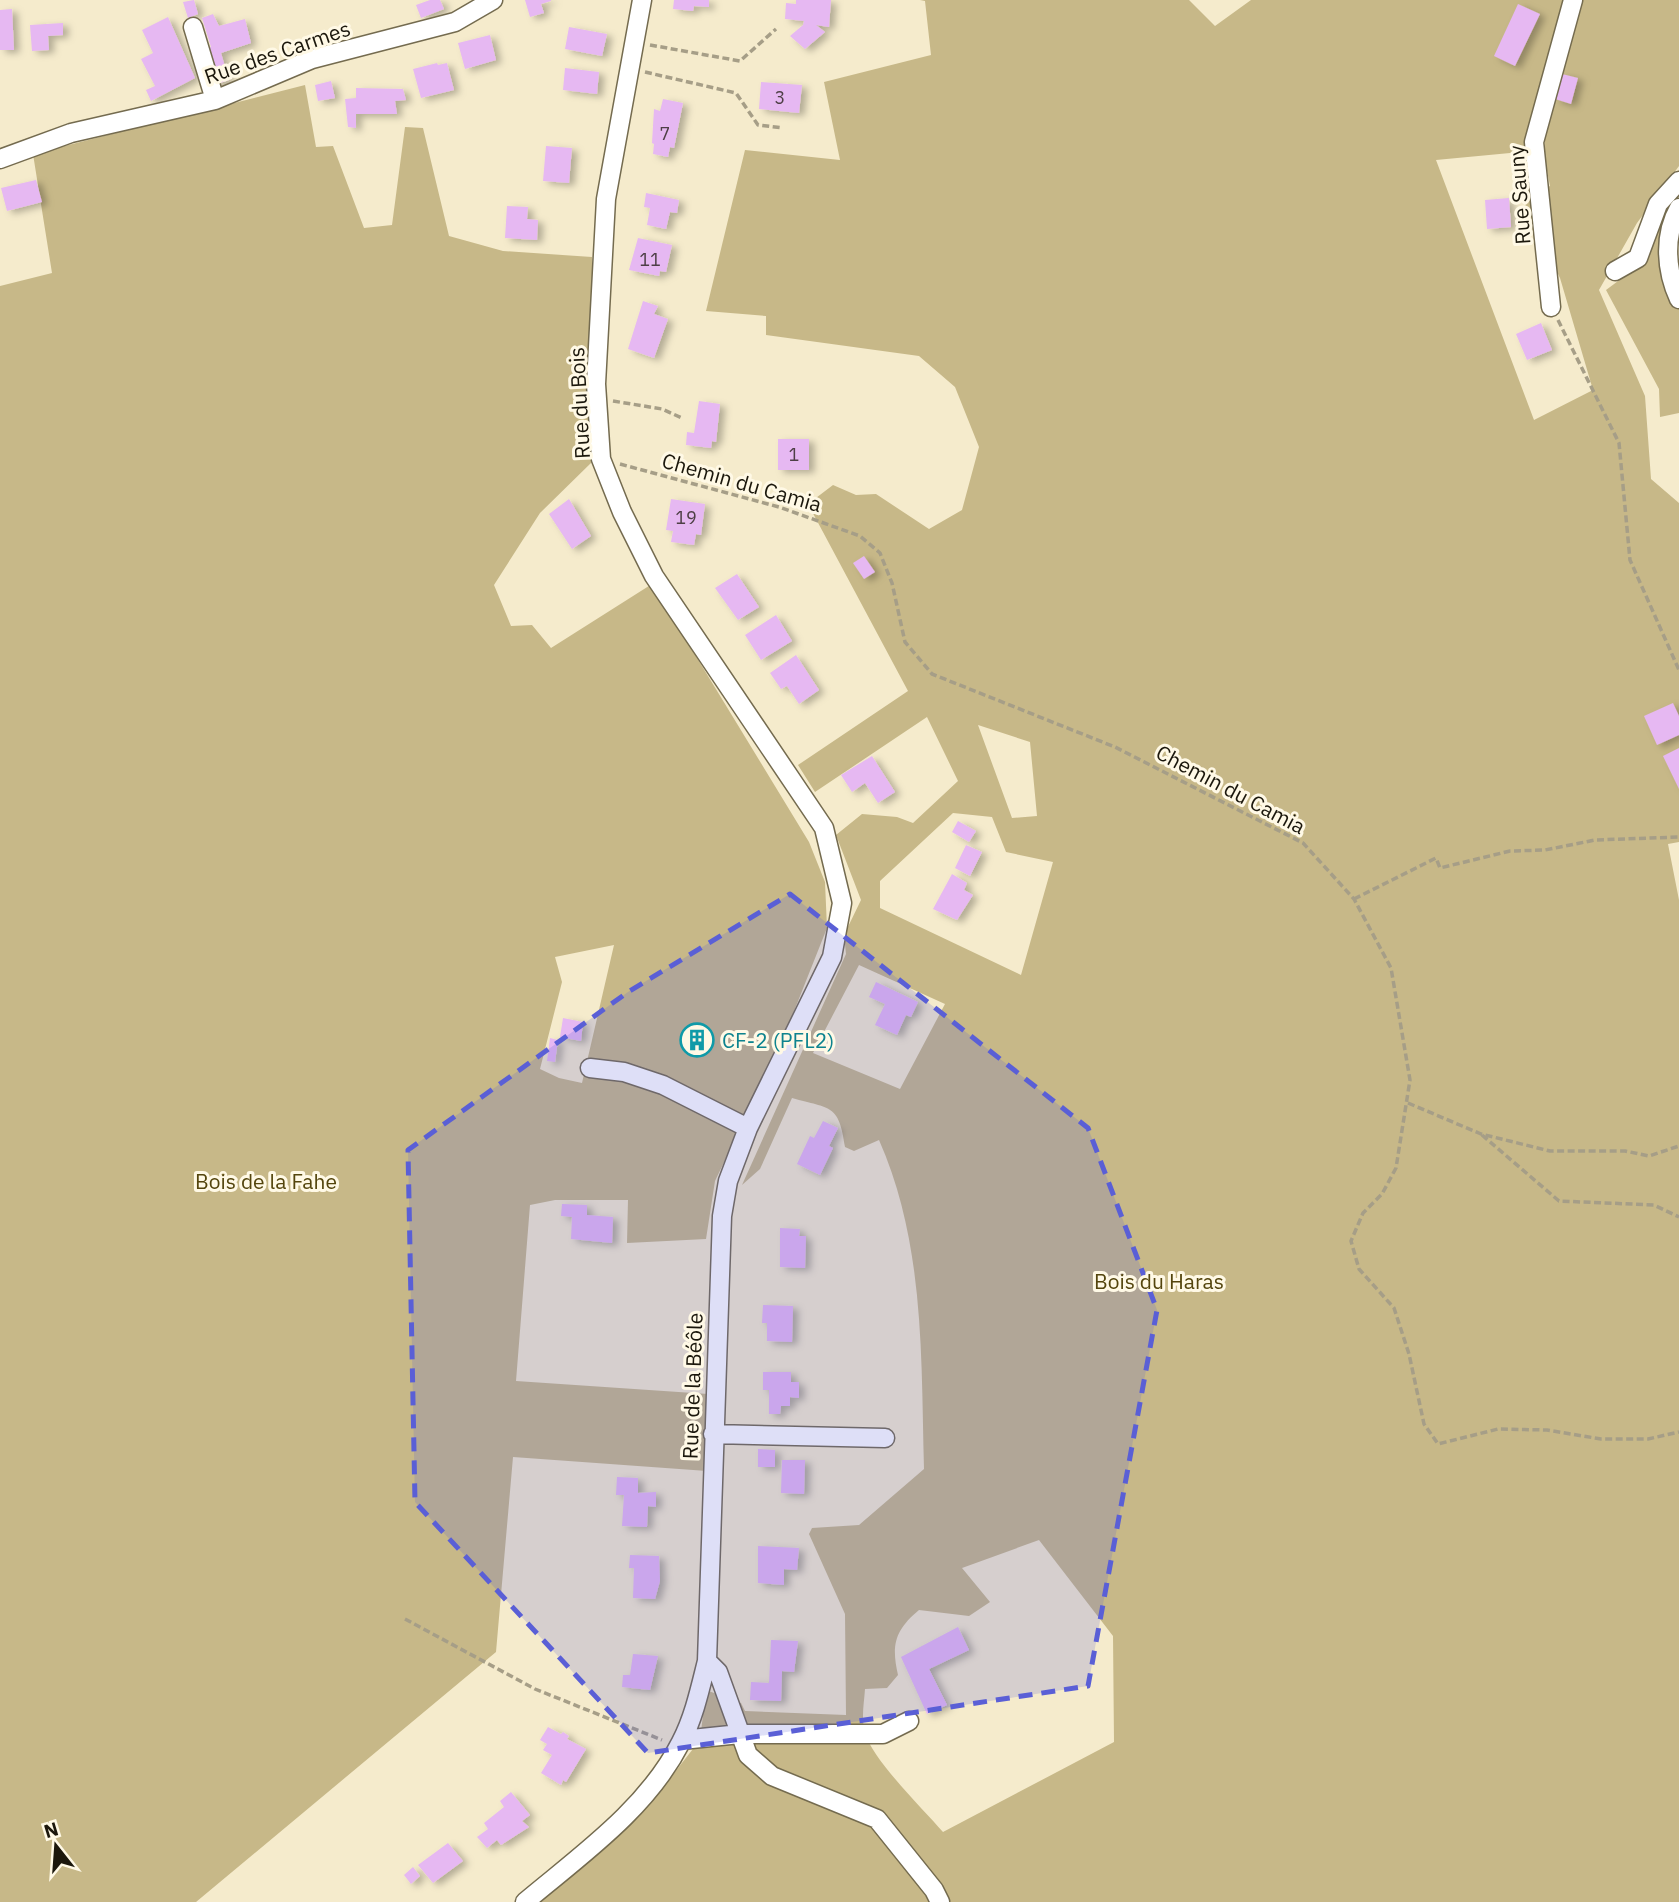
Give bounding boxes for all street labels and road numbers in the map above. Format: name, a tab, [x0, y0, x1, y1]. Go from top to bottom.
street label: Rue des Carmes	[200, 14, 354, 90]
street label: Rue Sauny	[1502, 144, 1536, 246]
street label: Rue du Bois	[562, 346, 596, 460]
street label: Chemin du Camia	[659, 446, 825, 518]
street label: Chemin du Camia	[1152, 738, 1310, 840]
street label: Rue de la Béôle	[675, 1312, 709, 1460]

